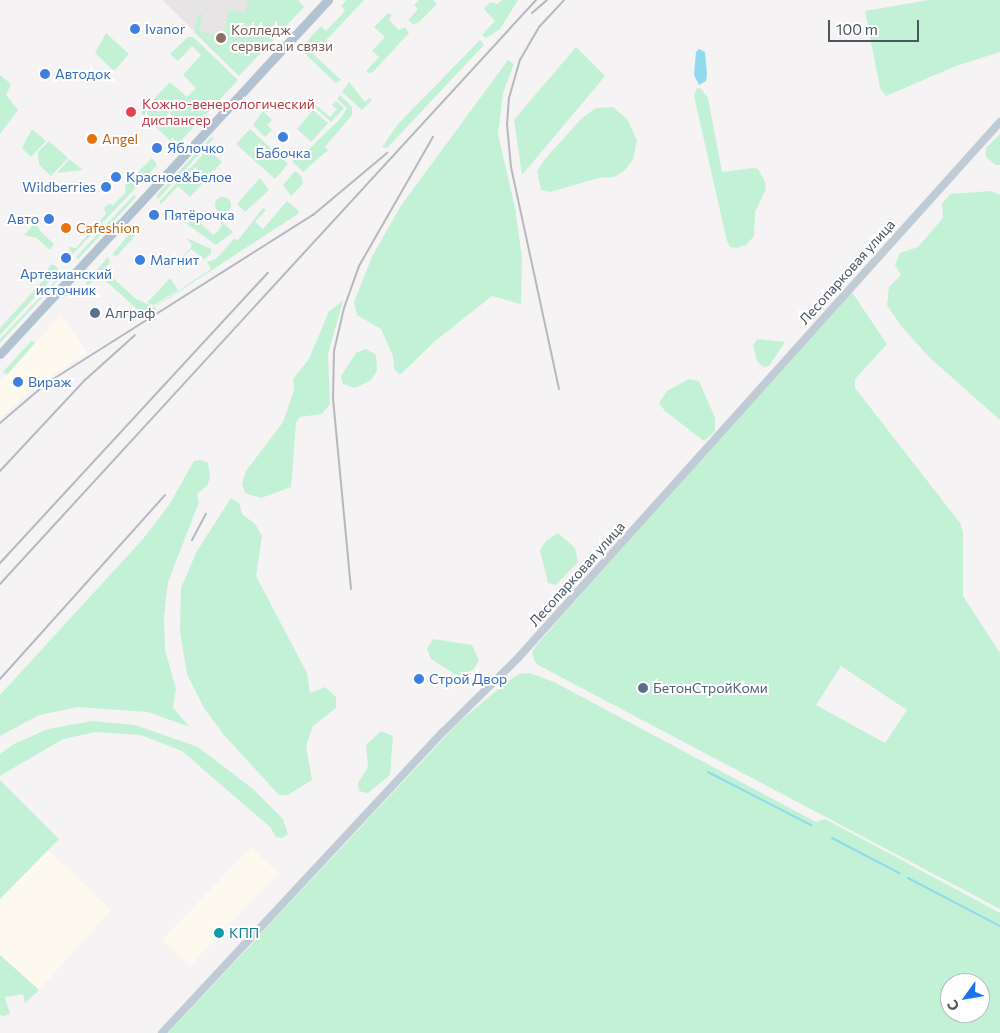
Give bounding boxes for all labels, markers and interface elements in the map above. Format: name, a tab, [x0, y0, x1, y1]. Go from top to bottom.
scale bar	[830, 10, 921, 42]
text: 100 m	[836, 20, 878, 38]
place label: Ivanor	[145, 21, 185, 37]
place label: Колледж сервиса и связи	[231, 22, 333, 54]
marker: Ivanor	[129, 23, 141, 35]
marker: Колледж сервиса и связи	[215, 32, 227, 44]
place label: Автодок	[55, 66, 111, 82]
marker: Автодок	[39, 68, 51, 80]
place label: Кожно-венерологический диспансер	[142, 96, 315, 128]
marker: Кожно-венерологический диспансер	[124, 105, 138, 119]
place label: Angel	[102, 131, 138, 147]
marker: Бабочка	[277, 131, 289, 143]
marker: Angel	[86, 133, 98, 145]
place label: Яблочко	[167, 140, 224, 156]
marker: Яблочко	[151, 142, 163, 154]
place label: Бабочка	[255, 145, 311, 161]
place label: Красное&Белое	[126, 169, 232, 185]
marker: Красное&Белое	[110, 171, 122, 183]
place label: Wildberries	[22, 179, 96, 195]
marker: Wildberries	[100, 181, 112, 193]
place label: Пятёрочка	[164, 207, 234, 223]
marker: Пятёрочка	[148, 209, 160, 221]
place label: Авто	[7, 211, 39, 227]
marker: Авто	[43, 213, 55, 225]
street label: Лесопарковая улица	[796, 216, 898, 328]
place label: Cafeshion	[76, 220, 140, 236]
marker: Cafeshion	[60, 222, 72, 234]
marker: Артезианский источник	[60, 252, 72, 264]
place label: Магнит	[150, 252, 199, 268]
marker: Магнит	[134, 254, 146, 266]
place label: Артезианский источник	[20, 266, 112, 298]
place label: Алграф	[105, 305, 155, 321]
marker: Алграф	[89, 307, 101, 319]
place label: Вираж	[28, 374, 72, 390]
marker: Вираж	[12, 376, 24, 388]
street label: Лесопарковая улица	[526, 518, 628, 630]
place label: Строй Двор	[429, 671, 507, 687]
marker: Строй Двор	[413, 673, 425, 685]
place label: БетонСтройКоми	[653, 680, 768, 696]
marker: БетонСтройКоми	[637, 682, 649, 694]
place label: КПП	[229, 925, 259, 941]
marker: КПП	[213, 927, 225, 939]
north arrow	[940, 973, 990, 1023]
text: С	[943, 997, 962, 1014]

